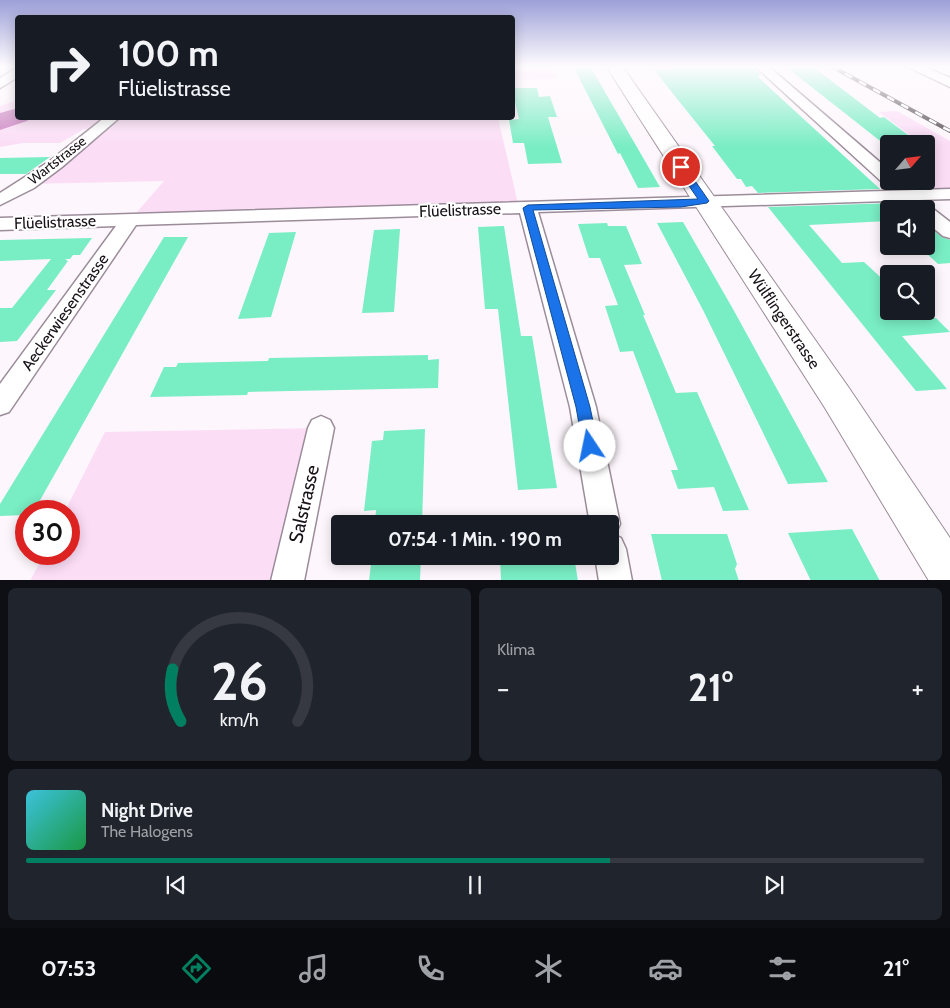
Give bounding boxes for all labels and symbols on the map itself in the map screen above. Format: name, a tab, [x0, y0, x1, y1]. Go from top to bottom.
street label: Wartstrasse	[24, 132, 90, 188]
north arrow	[880, 135, 935, 190]
pin	[660, 146, 702, 188]
street label: Flüelistrasse	[419, 199, 501, 221]
street label: Flüelistrasse	[14, 211, 96, 233]
street label: Aeckerwiesenstrasse	[18, 250, 112, 374]
street label: Wülflingerstrasse	[744, 266, 824, 372]
position arrow	[563, 419, 615, 471]
street label: Salstrasse	[284, 462, 324, 545]
speed limit sign: 30	[15, 500, 80, 565]

